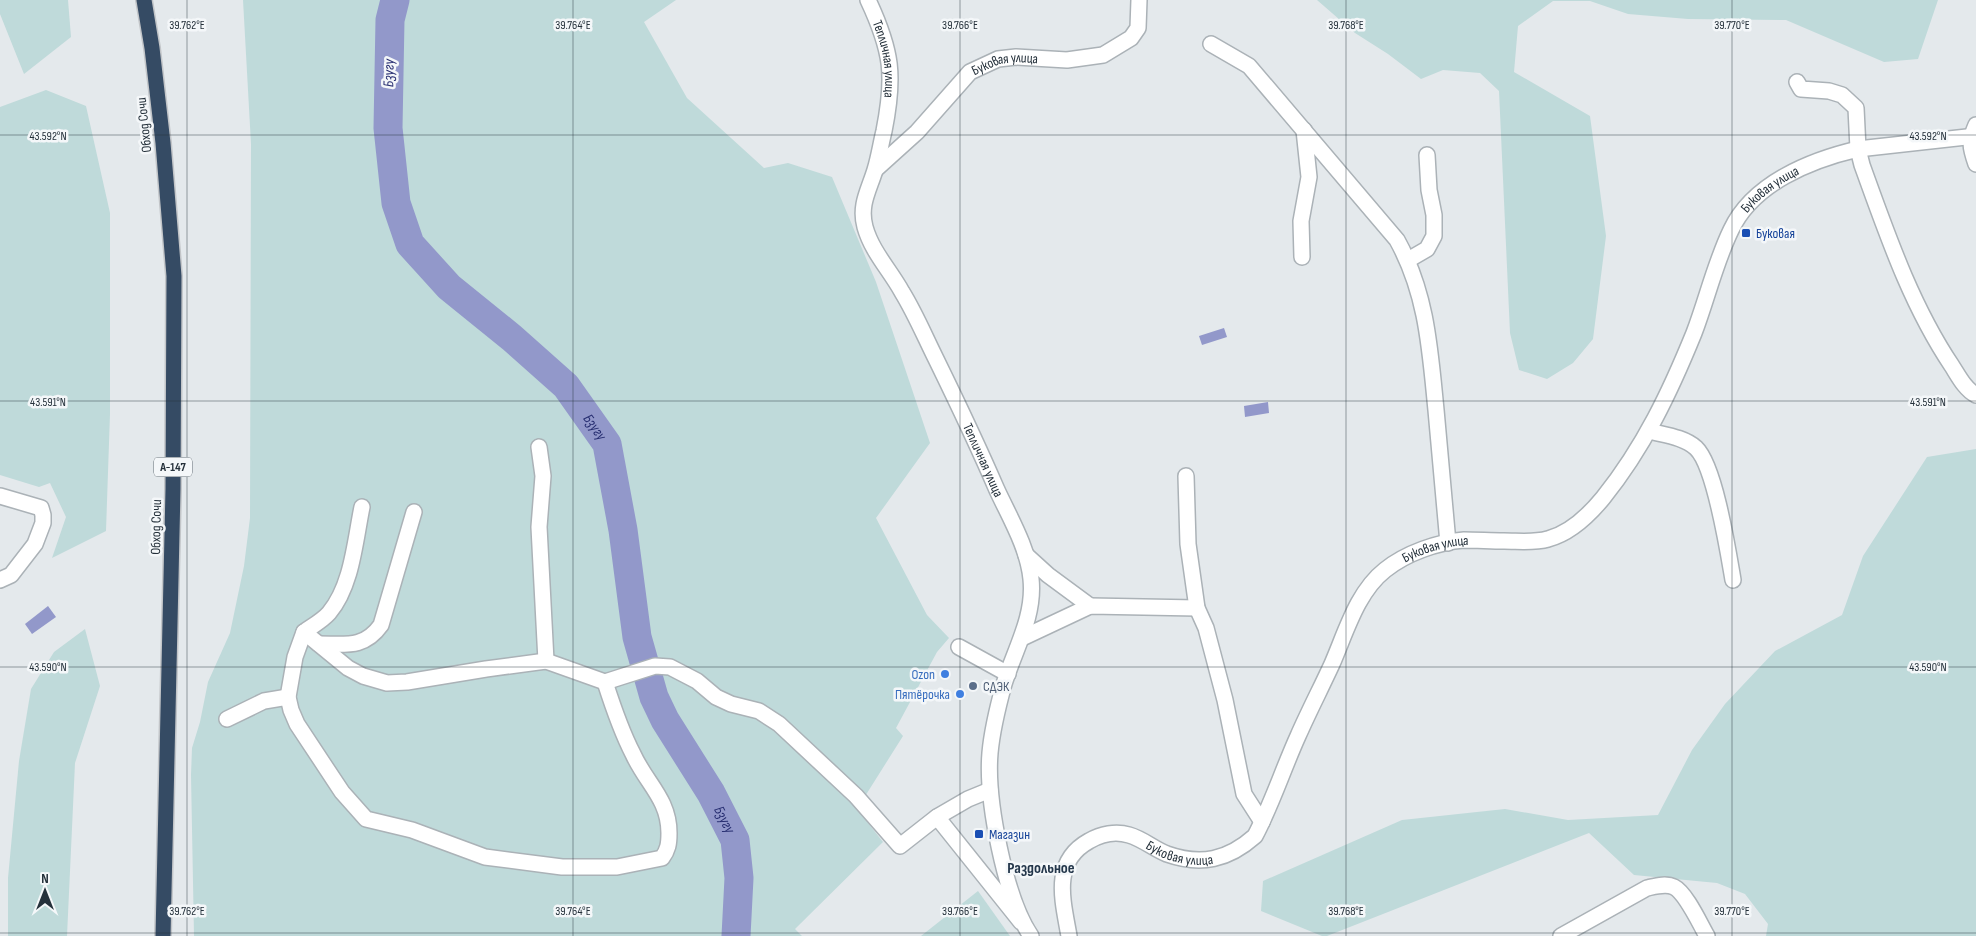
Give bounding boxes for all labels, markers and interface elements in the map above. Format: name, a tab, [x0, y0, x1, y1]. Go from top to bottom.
text: 39.762°E	[169, 18, 205, 33]
text: 39.764°E	[555, 18, 591, 33]
street label: Тепличная улица	[869, 18, 899, 99]
text: 39.766°E	[942, 18, 978, 33]
text: 39.768°E	[1328, 18, 1364, 33]
text: 39.770°E	[1714, 18, 1750, 33]
street label: Буковая улица	[969, 48, 1039, 79]
water label: Бзугу	[379, 57, 399, 87]
street label: Обход Сочи	[133, 96, 155, 153]
text: 43.592°N	[29, 129, 67, 144]
text: 43.592°N	[1909, 129, 1947, 144]
street label: Буковая улица	[1737, 162, 1801, 216]
place label: Буковая	[1756, 225, 1795, 242]
marker: Буковая	[1740, 227, 1752, 239]
text: 43.591°N	[30, 395, 66, 410]
text: 43.591°N	[1910, 395, 1946, 410]
water label: Бзугу	[579, 410, 612, 445]
street label: Тепличная улица	[959, 420, 1007, 500]
road number: А-147	[154, 458, 192, 477]
street label: Обход Сочи	[147, 499, 165, 555]
street label: Буковая улица	[1399, 531, 1468, 566]
text: 43.590°N	[29, 660, 67, 675]
text: 43.590°N	[1909, 660, 1947, 675]
place label: Ozon	[911, 666, 935, 683]
marker: Ozon	[939, 668, 951, 680]
place label: СДЭК	[983, 678, 1010, 695]
marker: СДЭК	[967, 680, 979, 692]
place label: Пятёрочка	[895, 686, 950, 703]
marker: Пятёрочка	[954, 688, 966, 700]
water label: Бзугу	[710, 803, 740, 838]
place label: Магазин	[989, 826, 1030, 843]
marker: Магазин	[973, 828, 985, 840]
street label: Буковая улица	[1143, 836, 1214, 869]
district label: Раздольное	[1007, 859, 1075, 878]
north arrow	[20, 866, 70, 916]
text: N	[41, 870, 49, 887]
text: 39.762°E	[169, 904, 205, 919]
text: 39.764°E	[555, 904, 591, 919]
text: 39.766°E	[942, 904, 978, 919]
text: 39.768°E	[1328, 904, 1364, 919]
text: 39.770°E	[1714, 904, 1750, 919]

